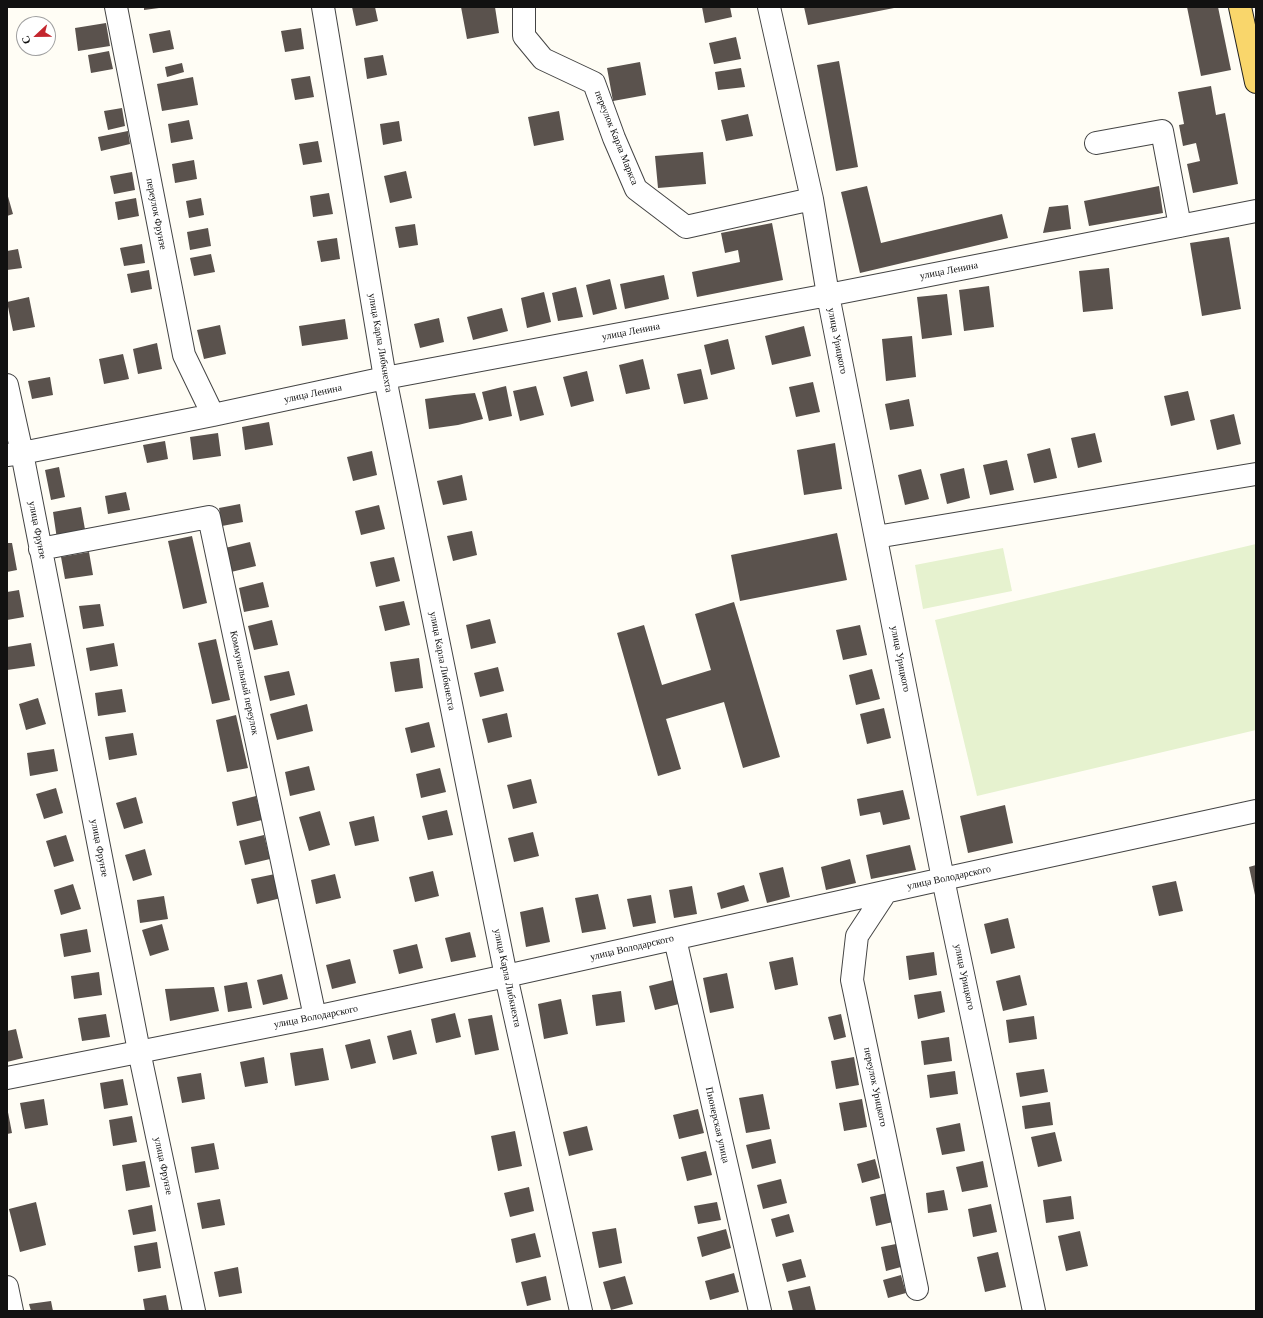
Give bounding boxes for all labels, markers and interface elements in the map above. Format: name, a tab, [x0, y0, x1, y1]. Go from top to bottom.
north arrow	[16, 16, 56, 56]
text: С	[19, 34, 33, 46]
street label: переулок Карла Маркса	[592, 89, 640, 187]
street label: переулок Фрунзе	[143, 177, 169, 251]
street label: улица Ленина	[919, 259, 979, 283]
street label: улица Карла Либкнехта	[365, 293, 395, 393]
street label: улица Урицкого	[825, 307, 849, 375]
street label: улица Ленина	[601, 320, 661, 344]
street label: улица Ленина	[283, 382, 343, 406]
street label: улица Фрунзе	[26, 500, 48, 560]
street label: улица Карла Либкнехта	[427, 611, 457, 711]
street label: улица Урицкого	[888, 625, 912, 693]
street label: Коммунальный переулок	[227, 630, 261, 736]
street label: улица Фрунзе	[88, 818, 110, 878]
street label: улица Володарского	[906, 863, 992, 893]
street label: улица Карла Либкнехта	[491, 928, 523, 1028]
street label: улица Володарского	[589, 933, 675, 963]
street label: улица Урицкого	[951, 943, 977, 1011]
street label: улица Володарского	[273, 1003, 359, 1031]
street label: переулок Урицкого	[861, 1046, 889, 1128]
street label: Пионерская улица	[702, 1086, 732, 1164]
street label: улица Фрунзе	[151, 1136, 175, 1196]

